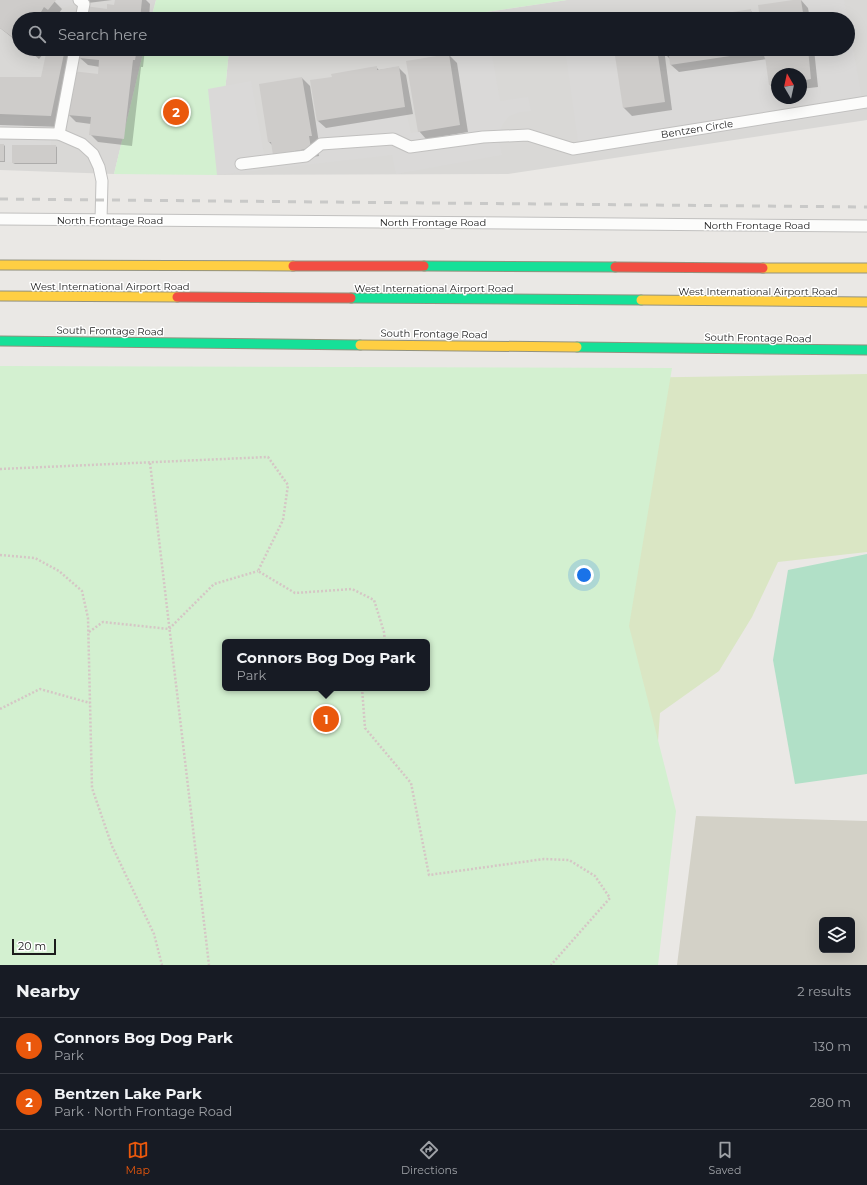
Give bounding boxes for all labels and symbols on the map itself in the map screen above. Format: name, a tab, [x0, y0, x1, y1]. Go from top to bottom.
north arrow	[771, 68, 807, 104]
pin: 2	[163, 97, 189, 127]
street label: Bentzen Circle	[660, 117, 734, 141]
street label: North Frontage Road	[57, 214, 163, 227]
street label: North Frontage Road	[380, 216, 486, 229]
street label: North Frontage Road	[704, 219, 810, 232]
street label: West International Airport Road	[30, 280, 190, 293]
street label: West International Airport Road	[354, 282, 514, 295]
street label: West International Airport Road	[678, 285, 838, 298]
street label: South Frontage Road	[56, 324, 164, 338]
street label: South Frontage Road	[380, 327, 488, 341]
street label: South Frontage Road	[704, 331, 812, 345]
your location	[574, 565, 594, 585]
pin: 1	[313, 704, 339, 734]
scale bar	[12, 937, 56, 956]

